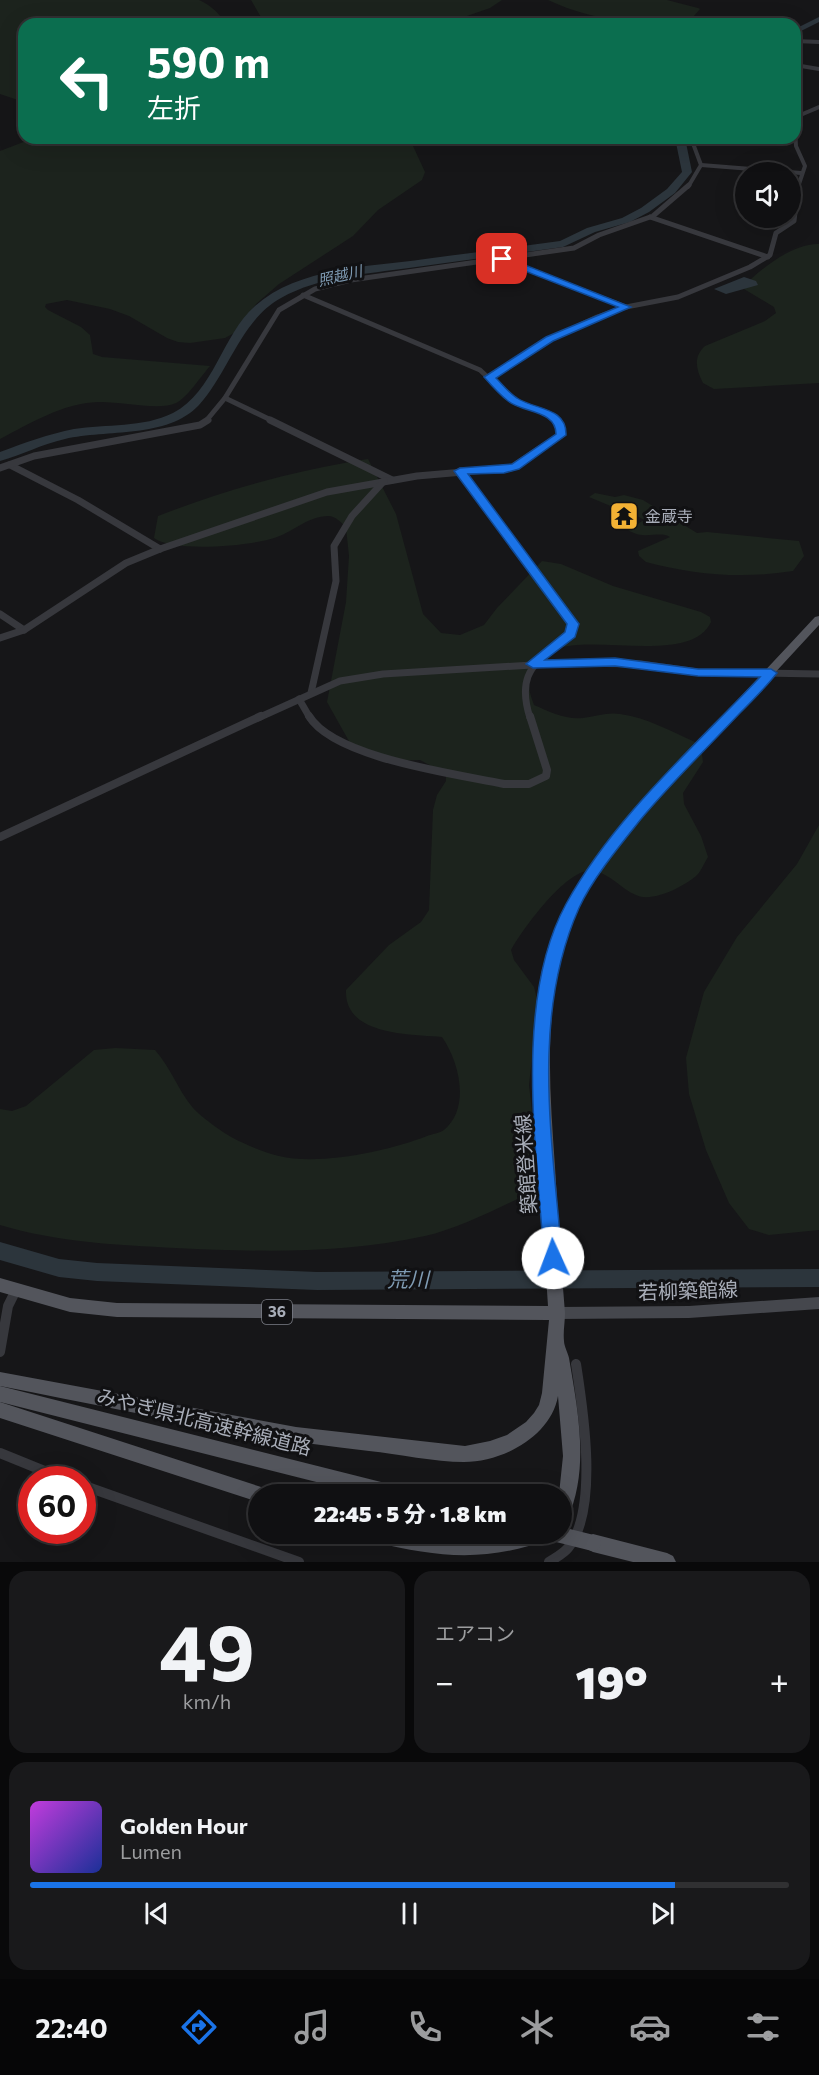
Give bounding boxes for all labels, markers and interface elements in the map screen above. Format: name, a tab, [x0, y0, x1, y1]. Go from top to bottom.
text: 590 m	[147, 35, 270, 87]
icon: left	[48, 42, 126, 120]
text: 左折	[147, 91, 201, 124]
map controls	[735, 162, 801, 228]
button: sound	[735, 162, 801, 228]
pin	[476, 233, 527, 284]
icon: arrive	[485, 242, 518, 275]
water label: 照越川	[316, 261, 366, 289]
temple icon: 金蔵寺	[608, 500, 640, 532]
place label: 金蔵寺	[645, 506, 693, 525]
street label: 築館登米線	[510, 1113, 540, 1215]
position arrow	[521, 1226, 585, 1290]
water label: 荒川	[387, 1266, 431, 1291]
street label: 若柳築館線	[638, 1276, 738, 1304]
road number: 36	[262, 1300, 292, 1324]
street label: みやぎ県北高速幹線道路	[95, 1383, 314, 1459]
speed limit sign: 60	[18, 1466, 96, 1544]
text: 22:45 · 5 分 · 1.8 km	[314, 1500, 506, 1527]
text: 49	[159, 1602, 255, 1697]
text: エアコン	[435, 1621, 515, 1645]
text: 19°	[576, 1653, 648, 1708]
text: −	[435, 1660, 454, 1701]
text: +	[770, 1660, 789, 1701]
text: km/h	[183, 1689, 231, 1713]
text: Golden Hour	[120, 1812, 248, 1839]
text: Lumen	[120, 1839, 182, 1863]
icon: previous	[140, 1897, 173, 1930]
icon: pause	[393, 1897, 426, 1930]
icon: next	[646, 1897, 679, 1930]
icon: directions	[178, 2006, 220, 2048]
icon: music	[291, 2006, 333, 2048]
icon: phone	[404, 2006, 446, 2048]
icon: climate	[516, 2006, 558, 2048]
icon: car	[629, 2006, 671, 2048]
icon: filters	[742, 2006, 784, 2048]
text: 22:40	[35, 2011, 108, 2044]

